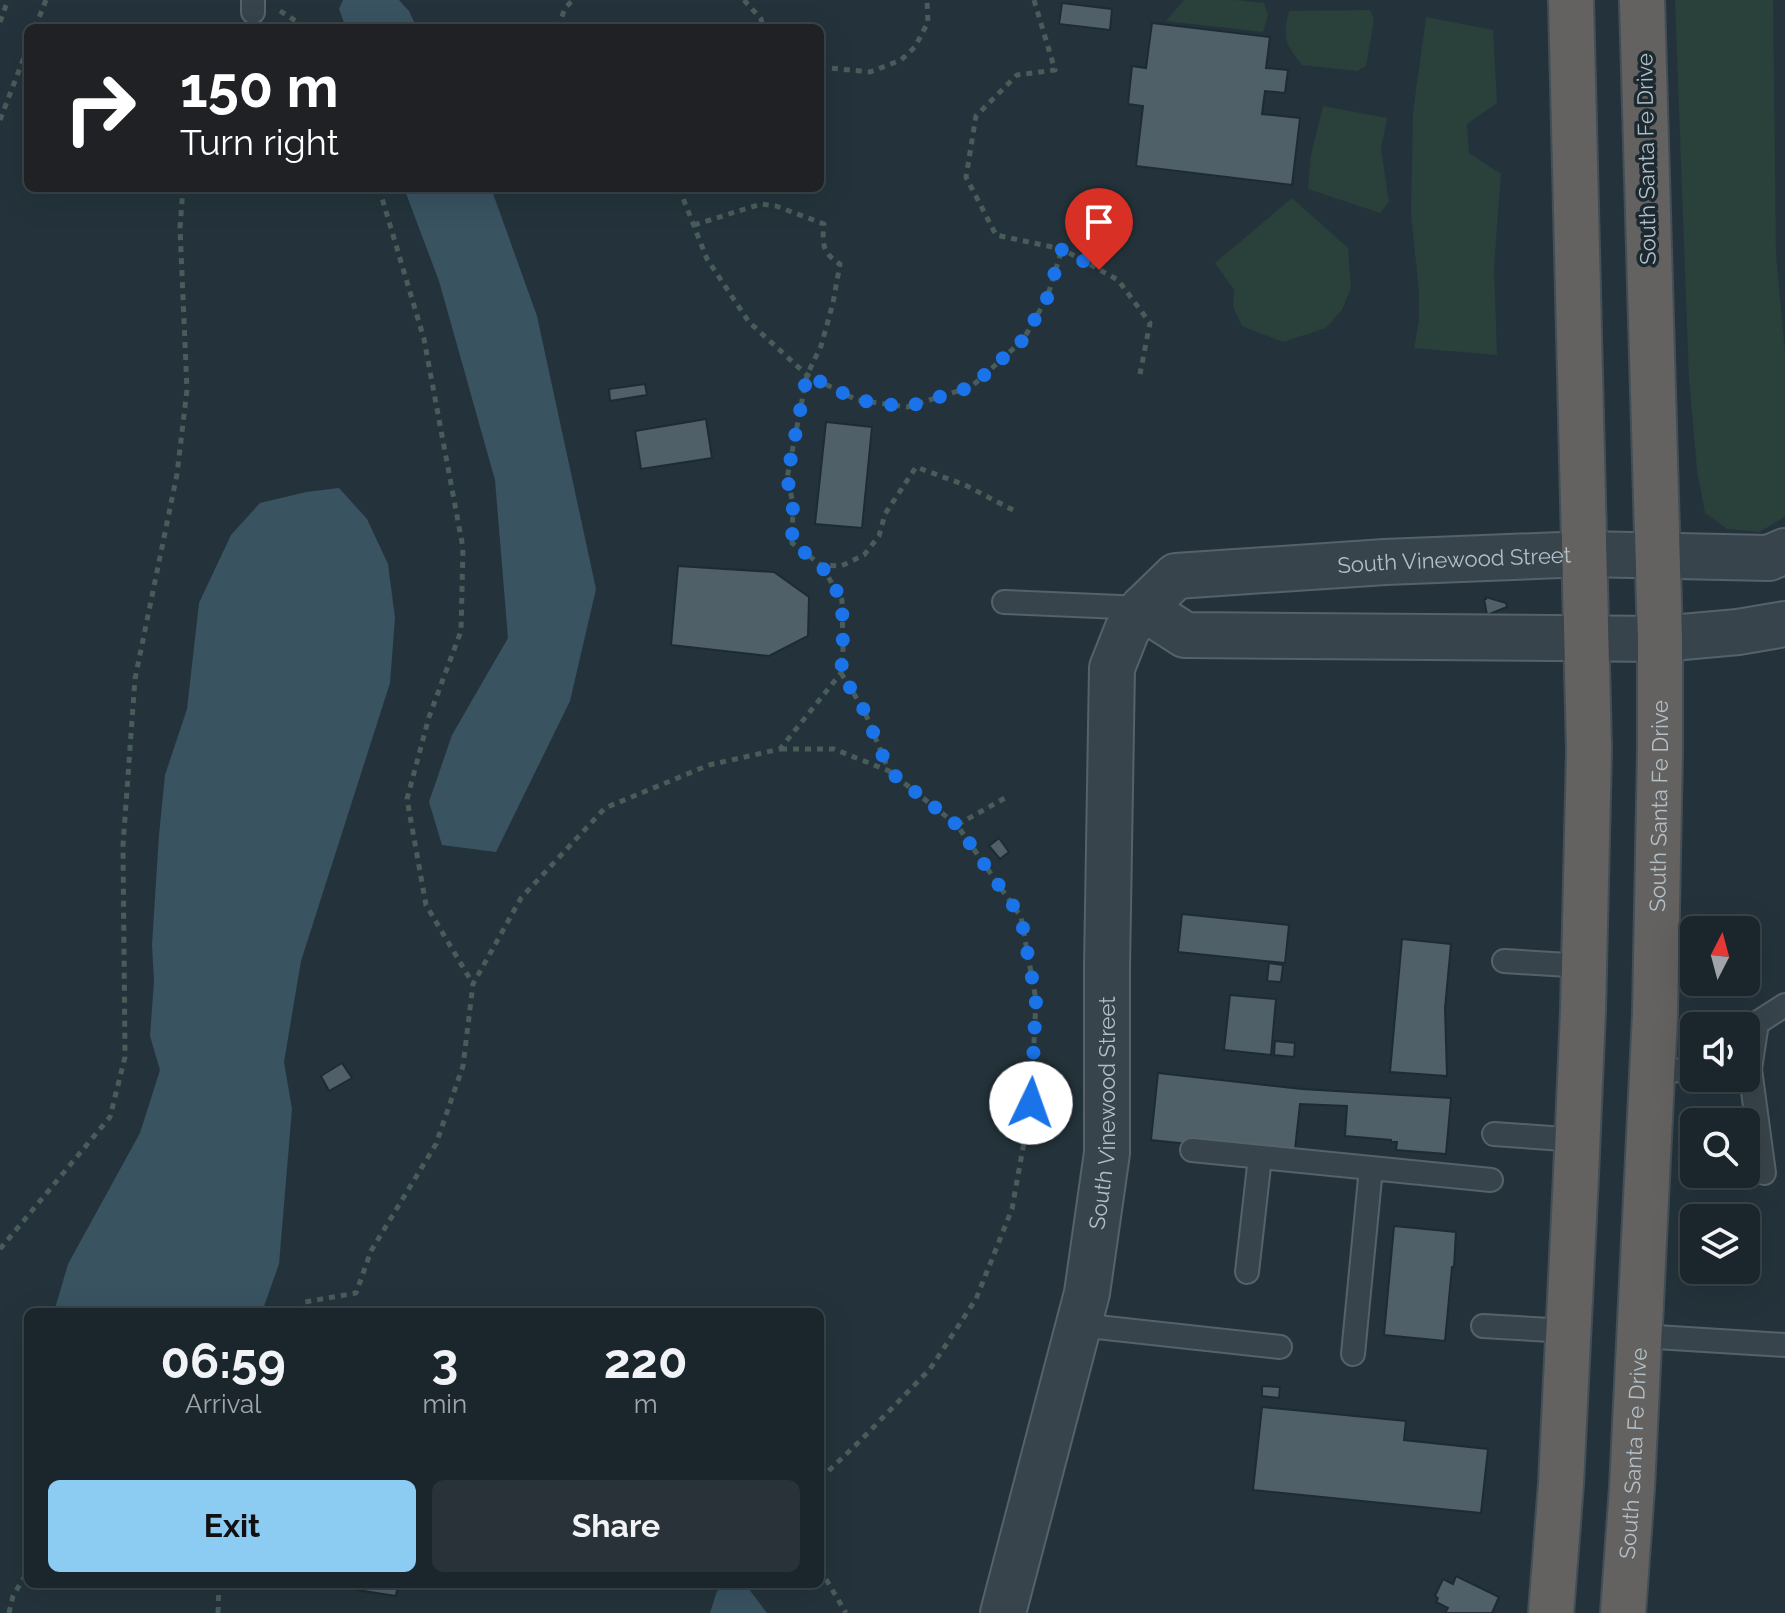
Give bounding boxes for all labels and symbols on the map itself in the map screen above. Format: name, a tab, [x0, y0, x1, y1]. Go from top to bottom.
street label: South Santa Fe Drive	[1631, 53, 1661, 265]
pin	[1065, 188, 1133, 270]
street label: South Vinewood Street	[1337, 542, 1572, 578]
street label: South Santa Fe Drive	[1644, 700, 1673, 912]
north arrow	[1680, 916, 1760, 996]
street label: South Vinewood Street	[1083, 996, 1120, 1231]
position arrow	[989, 1061, 1073, 1145]
street label: South Santa Fe Drive	[1614, 1347, 1652, 1560]

